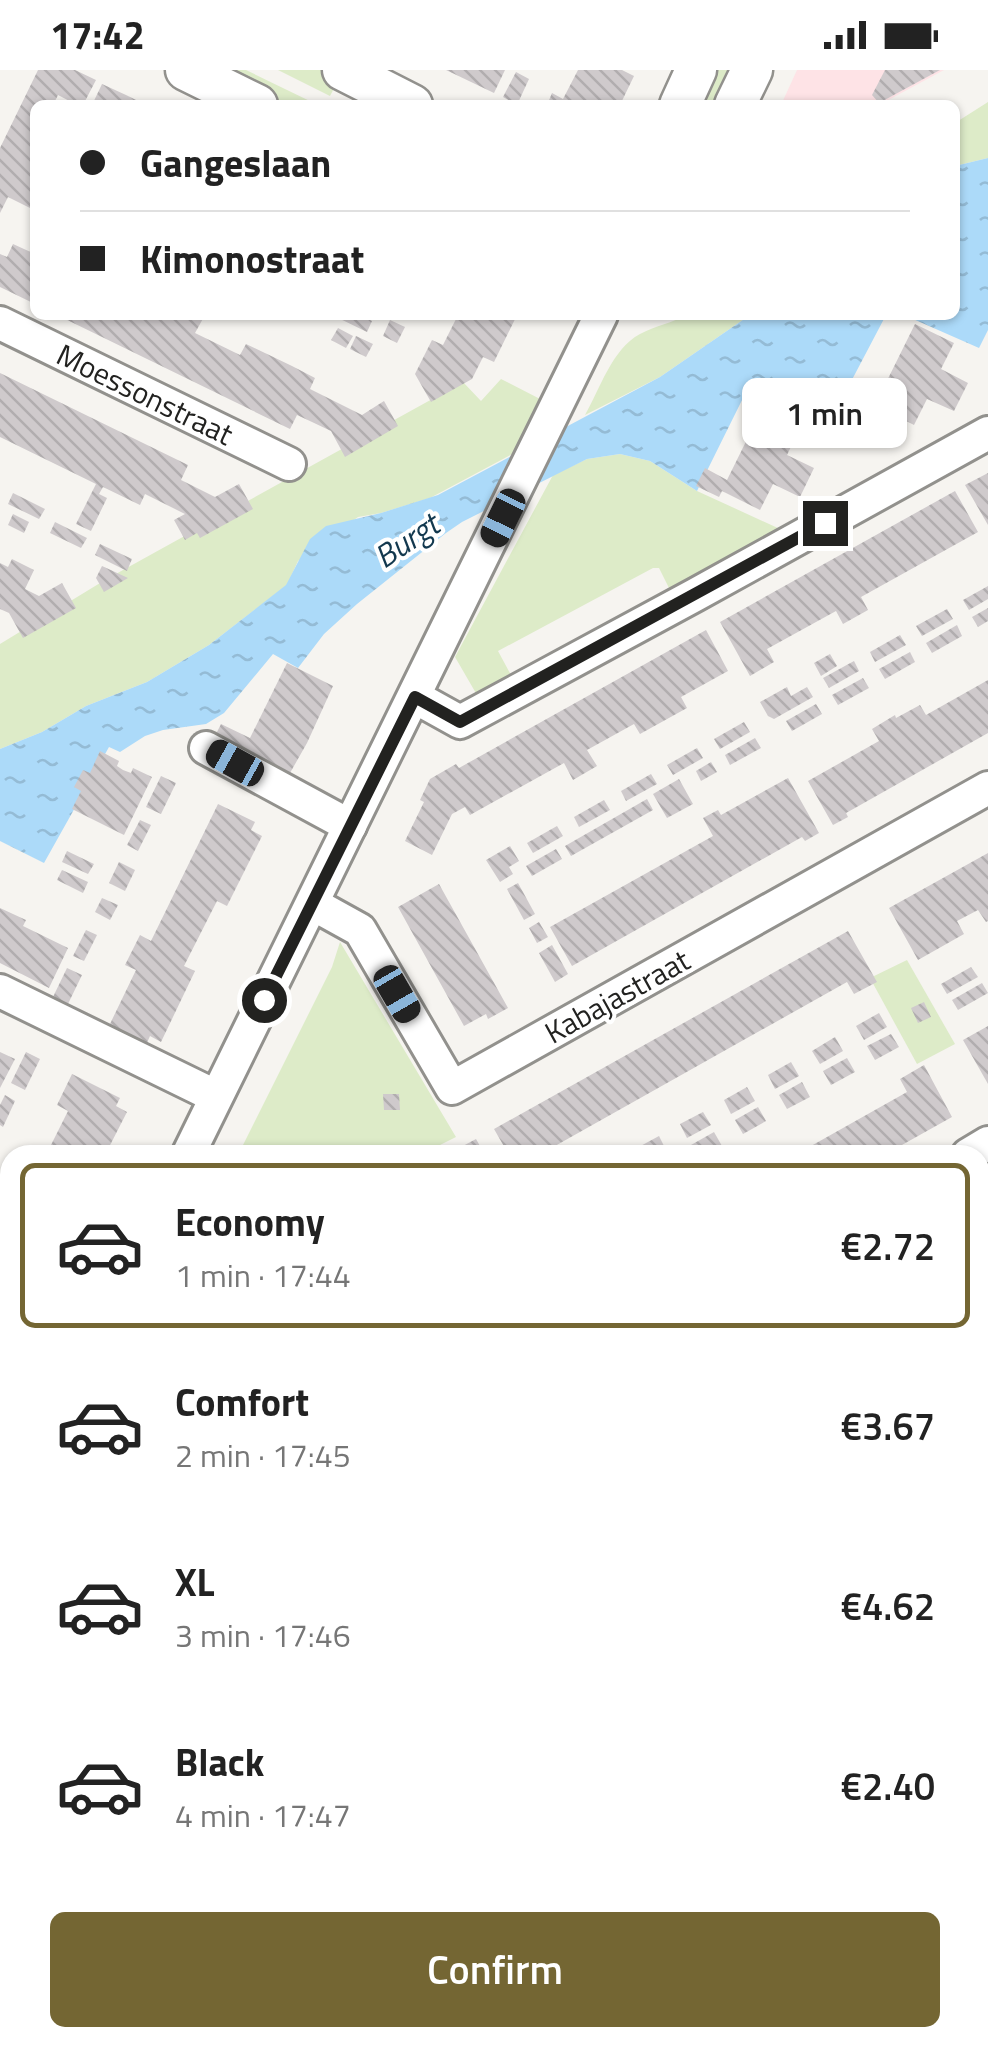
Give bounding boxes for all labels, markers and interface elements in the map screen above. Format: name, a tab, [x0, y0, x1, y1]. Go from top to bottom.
text: 17:42	[50, 6, 145, 64]
text: Gangeslaan	[140, 134, 331, 192]
text: Kimonostraat	[140, 230, 364, 288]
street label: Moessonstraat	[49, 331, 241, 457]
callout: 1 min	[742, 378, 908, 448]
text: 1 min	[786, 389, 863, 437]
car	[476, 484, 530, 552]
water label: Burgt	[364, 499, 451, 579]
route end	[803, 501, 848, 546]
car	[201, 735, 269, 791]
street label: Kabajastraat	[536, 937, 699, 1055]
car	[369, 961, 425, 1027]
route start	[242, 978, 287, 1023]
text: Economy	[175, 1193, 325, 1251]
icon: car	[55, 1201, 145, 1291]
text: €2.72	[841, 1217, 935, 1275]
text: 1 min · 17:44	[175, 1251, 351, 1299]
text: Comfort	[175, 1373, 309, 1431]
icon: car	[55, 1381, 145, 1471]
text: €3.67	[841, 1397, 935, 1455]
text: 2 min · 17:45	[175, 1431, 351, 1479]
text: XL	[175, 1553, 215, 1611]
icon: car	[55, 1561, 145, 1651]
text: €4.62	[841, 1577, 935, 1635]
text: 3 min · 17:46	[175, 1611, 351, 1659]
text: Black	[175, 1733, 264, 1791]
icon: car	[55, 1741, 145, 1831]
text: €2.40	[841, 1757, 935, 1815]
text: 4 min · 17:47	[175, 1791, 351, 1839]
button: Confirm	[50, 1912, 940, 2027]

